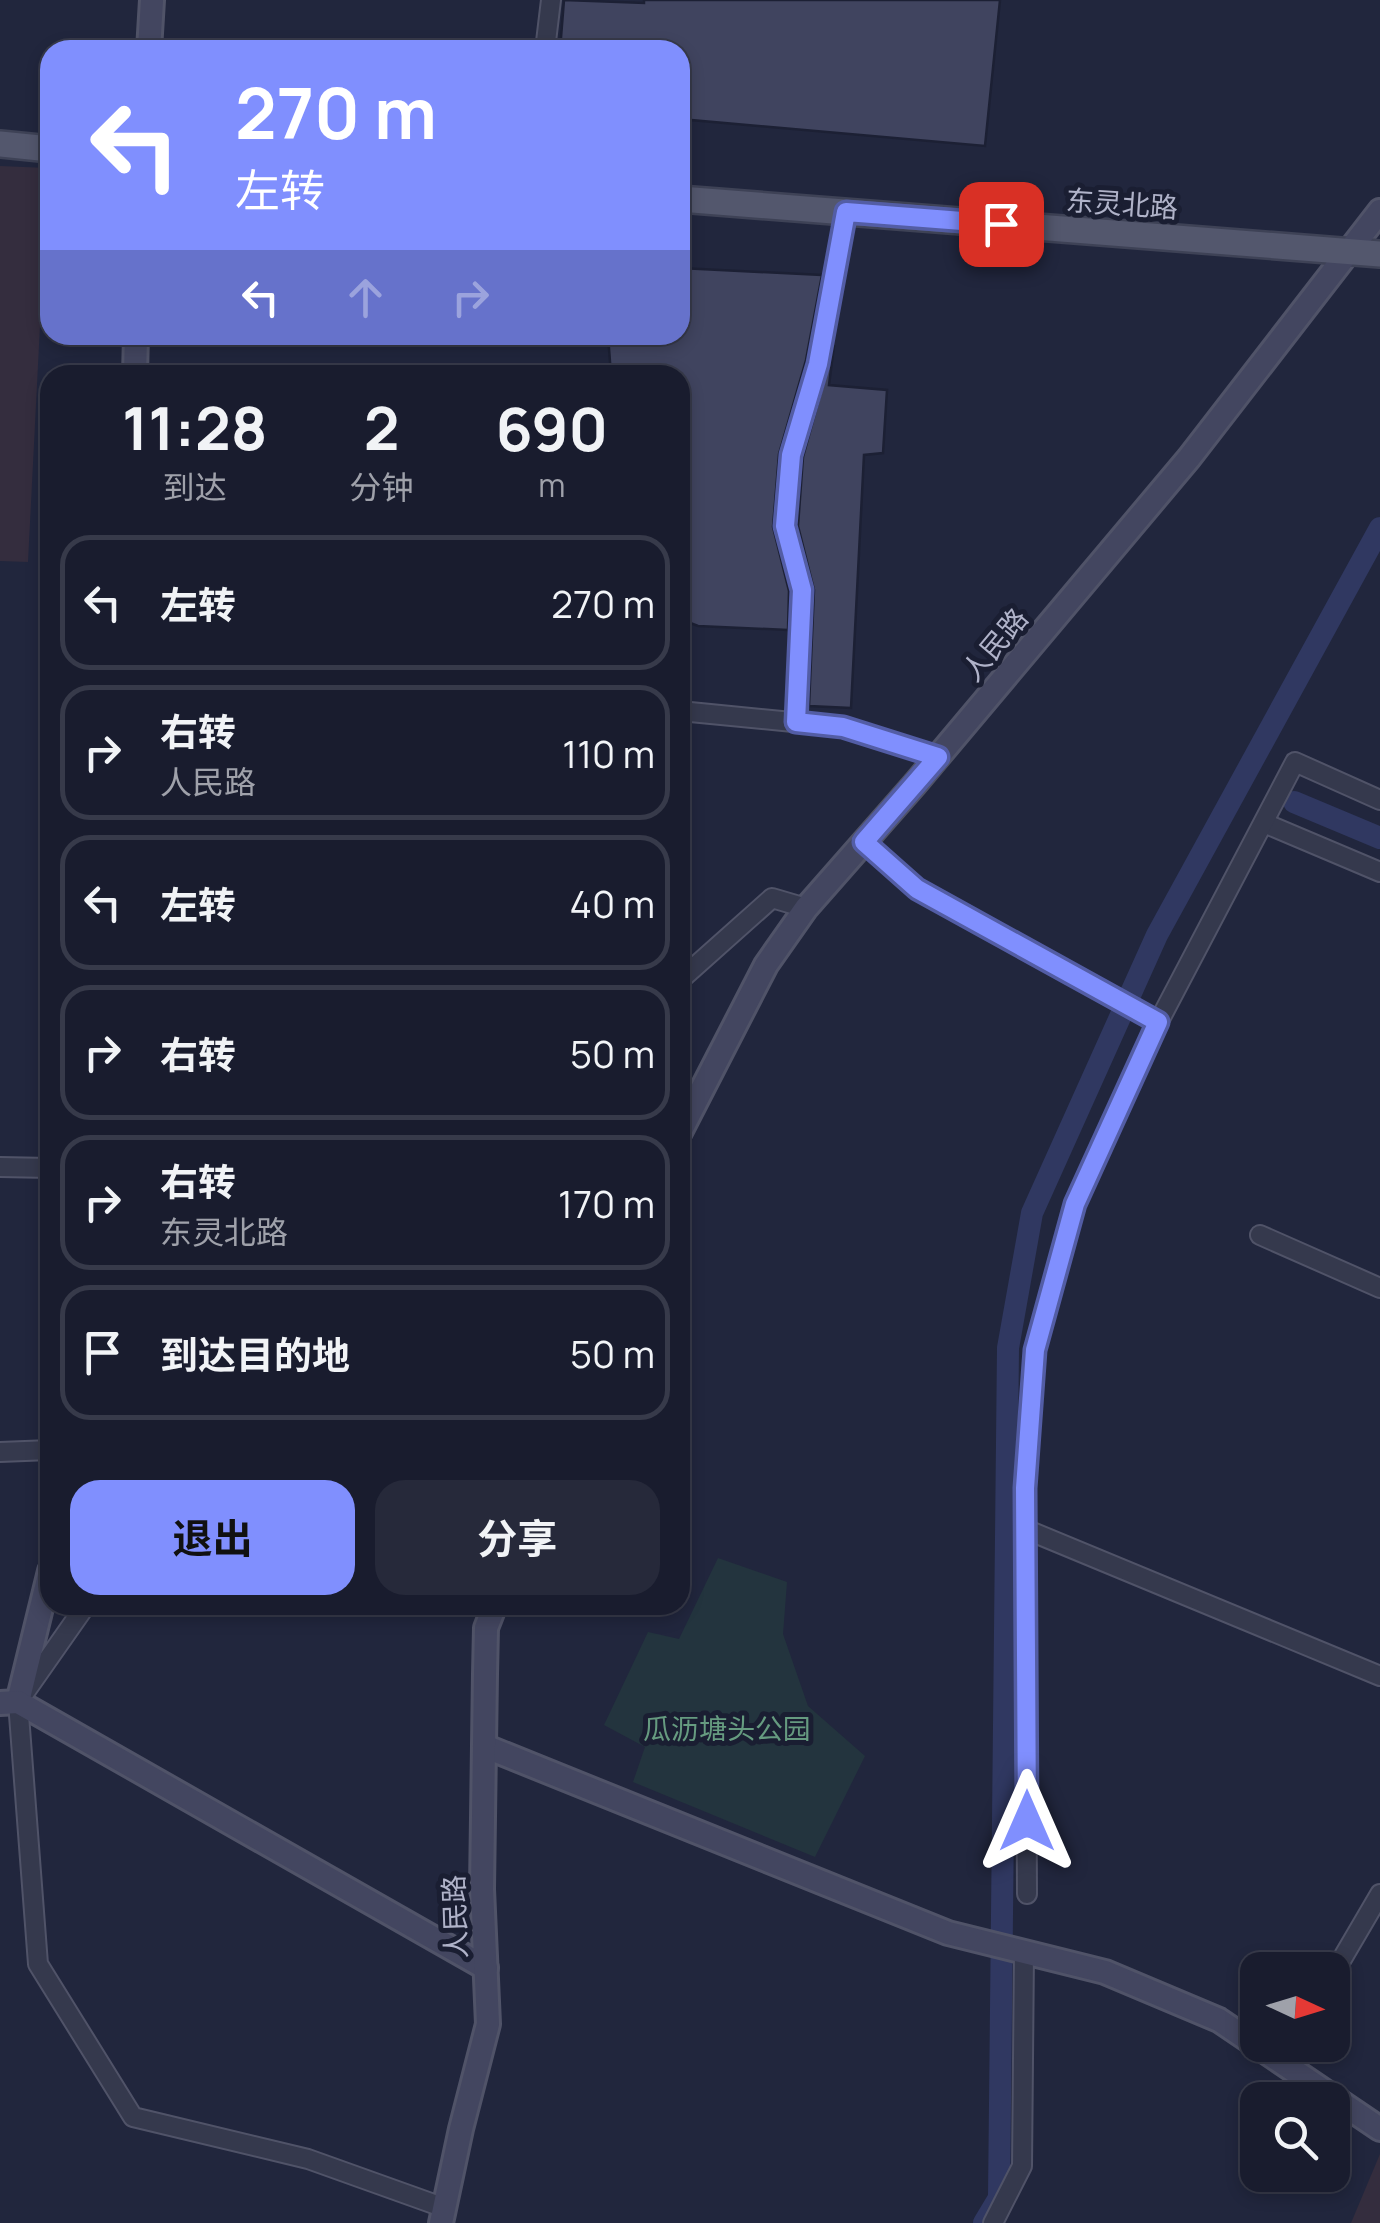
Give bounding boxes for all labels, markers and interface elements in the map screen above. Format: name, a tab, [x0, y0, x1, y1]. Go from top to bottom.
text: 270 m	[235, 64, 437, 160]
icon: left	[70, 80, 200, 210]
text: 左转	[235, 159, 325, 221]
street label: 东灵北路	[1065, 180, 1179, 226]
pin	[959, 182, 1044, 267]
icon: arrive	[974, 197, 1029, 252]
icon: left	[233, 270, 288, 325]
icon: ahead	[338, 270, 393, 325]
icon: right	[443, 270, 498, 325]
text: 11:28	[122, 386, 268, 468]
text: 2	[364, 386, 399, 468]
text: 690	[495, 387, 608, 469]
text: m	[538, 463, 565, 507]
text: 到达	[163, 465, 227, 509]
text: 分钟	[350, 465, 414, 509]
icon: left	[75, 575, 130, 630]
text: 270 m	[551, 577, 655, 629]
text: 左转	[160, 578, 236, 630]
street label: 人民路	[952, 600, 1036, 688]
text: 右转	[160, 705, 236, 757]
icon: right	[75, 725, 130, 780]
text: 110 m	[562, 727, 655, 779]
text: 人民路	[160, 760, 256, 804]
icon: left	[75, 875, 130, 930]
text: 40 m	[570, 877, 655, 929]
text: 左转	[160, 878, 236, 930]
icon: right	[75, 1025, 130, 1080]
text: 50 m	[570, 1027, 655, 1079]
text: 右转	[160, 1028, 236, 1080]
text: 右转	[160, 1155, 236, 1207]
icon: right	[75, 1175, 130, 1230]
text: 170 m	[558, 1177, 655, 1229]
text: 东灵北路	[160, 1210, 288, 1254]
icon: arrive	[75, 1325, 130, 1380]
text: 50 m	[570, 1327, 655, 1379]
text: 到达目的地	[160, 1328, 350, 1380]
button: 退出	[70, 1480, 355, 1595]
button: 分享	[375, 1480, 660, 1595]
park label: 瓜沥塘头公园	[643, 1709, 811, 1747]
position arrow	[975, 1769, 1079, 1873]
street label: 人民路	[434, 1874, 474, 1960]
north arrow	[1240, 1952, 1350, 2062]
map controls	[1240, 1952, 1350, 2192]
button: search	[1240, 2082, 1350, 2192]

